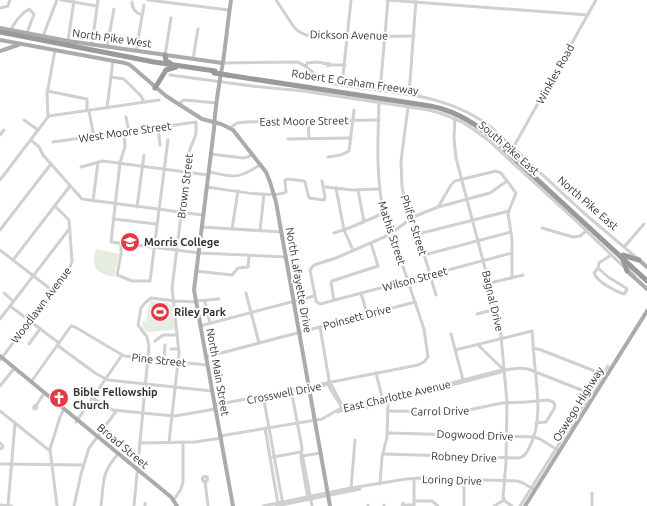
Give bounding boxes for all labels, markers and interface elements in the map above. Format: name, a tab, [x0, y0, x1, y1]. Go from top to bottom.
street label: North Pike West	[72, 26, 153, 50]
street label: Dickson Avenue	[310, 28, 388, 42]
street label: Winkles Road	[534, 42, 576, 106]
street label: Robert E Graham Freeway	[291, 67, 420, 97]
street label: East Moore Street	[259, 114, 349, 128]
street label: West Moore Street	[78, 119, 173, 144]
street label: South Pike East	[476, 119, 542, 178]
street label: Brown Street	[175, 152, 195, 219]
street label: North Pike East	[555, 174, 621, 233]
street label: Phifer Street	[399, 193, 430, 258]
street label: Mathis Street	[376, 200, 408, 267]
street label: North Lafayette Drive	[284, 226, 314, 334]
school or university icon: Morris College	[119, 231, 141, 253]
place label: Morris College	[144, 236, 220, 248]
street label: Wilson Street	[381, 264, 449, 293]
street label: Woodlawn Avenue	[8, 265, 74, 345]
street label: Bagnal Drive	[480, 269, 506, 333]
sports icon: Riley Park	[149, 301, 171, 323]
street label: Poinsett Drive	[322, 302, 392, 332]
place label: Riley Park	[174, 306, 227, 318]
street label: North Main Street	[204, 327, 232, 418]
street label: Pine Street	[131, 351, 188, 369]
street label: Oswego Highway	[550, 364, 606, 443]
street label: East Charlotte Avenue	[342, 378, 452, 414]
street label: Crosswell Drive	[246, 380, 322, 406]
place label: Bible Fellowship Church	[73, 386, 158, 411]
church icon: Bible Fellowship Church	[48, 387, 70, 409]
street label: Carrol Drive	[411, 404, 469, 418]
street label: Broad Street	[95, 421, 151, 471]
street label: Dogwood Drive	[436, 428, 514, 442]
street label: Robney Drive	[431, 450, 497, 464]
street label: Loring Drive	[422, 473, 482, 487]

